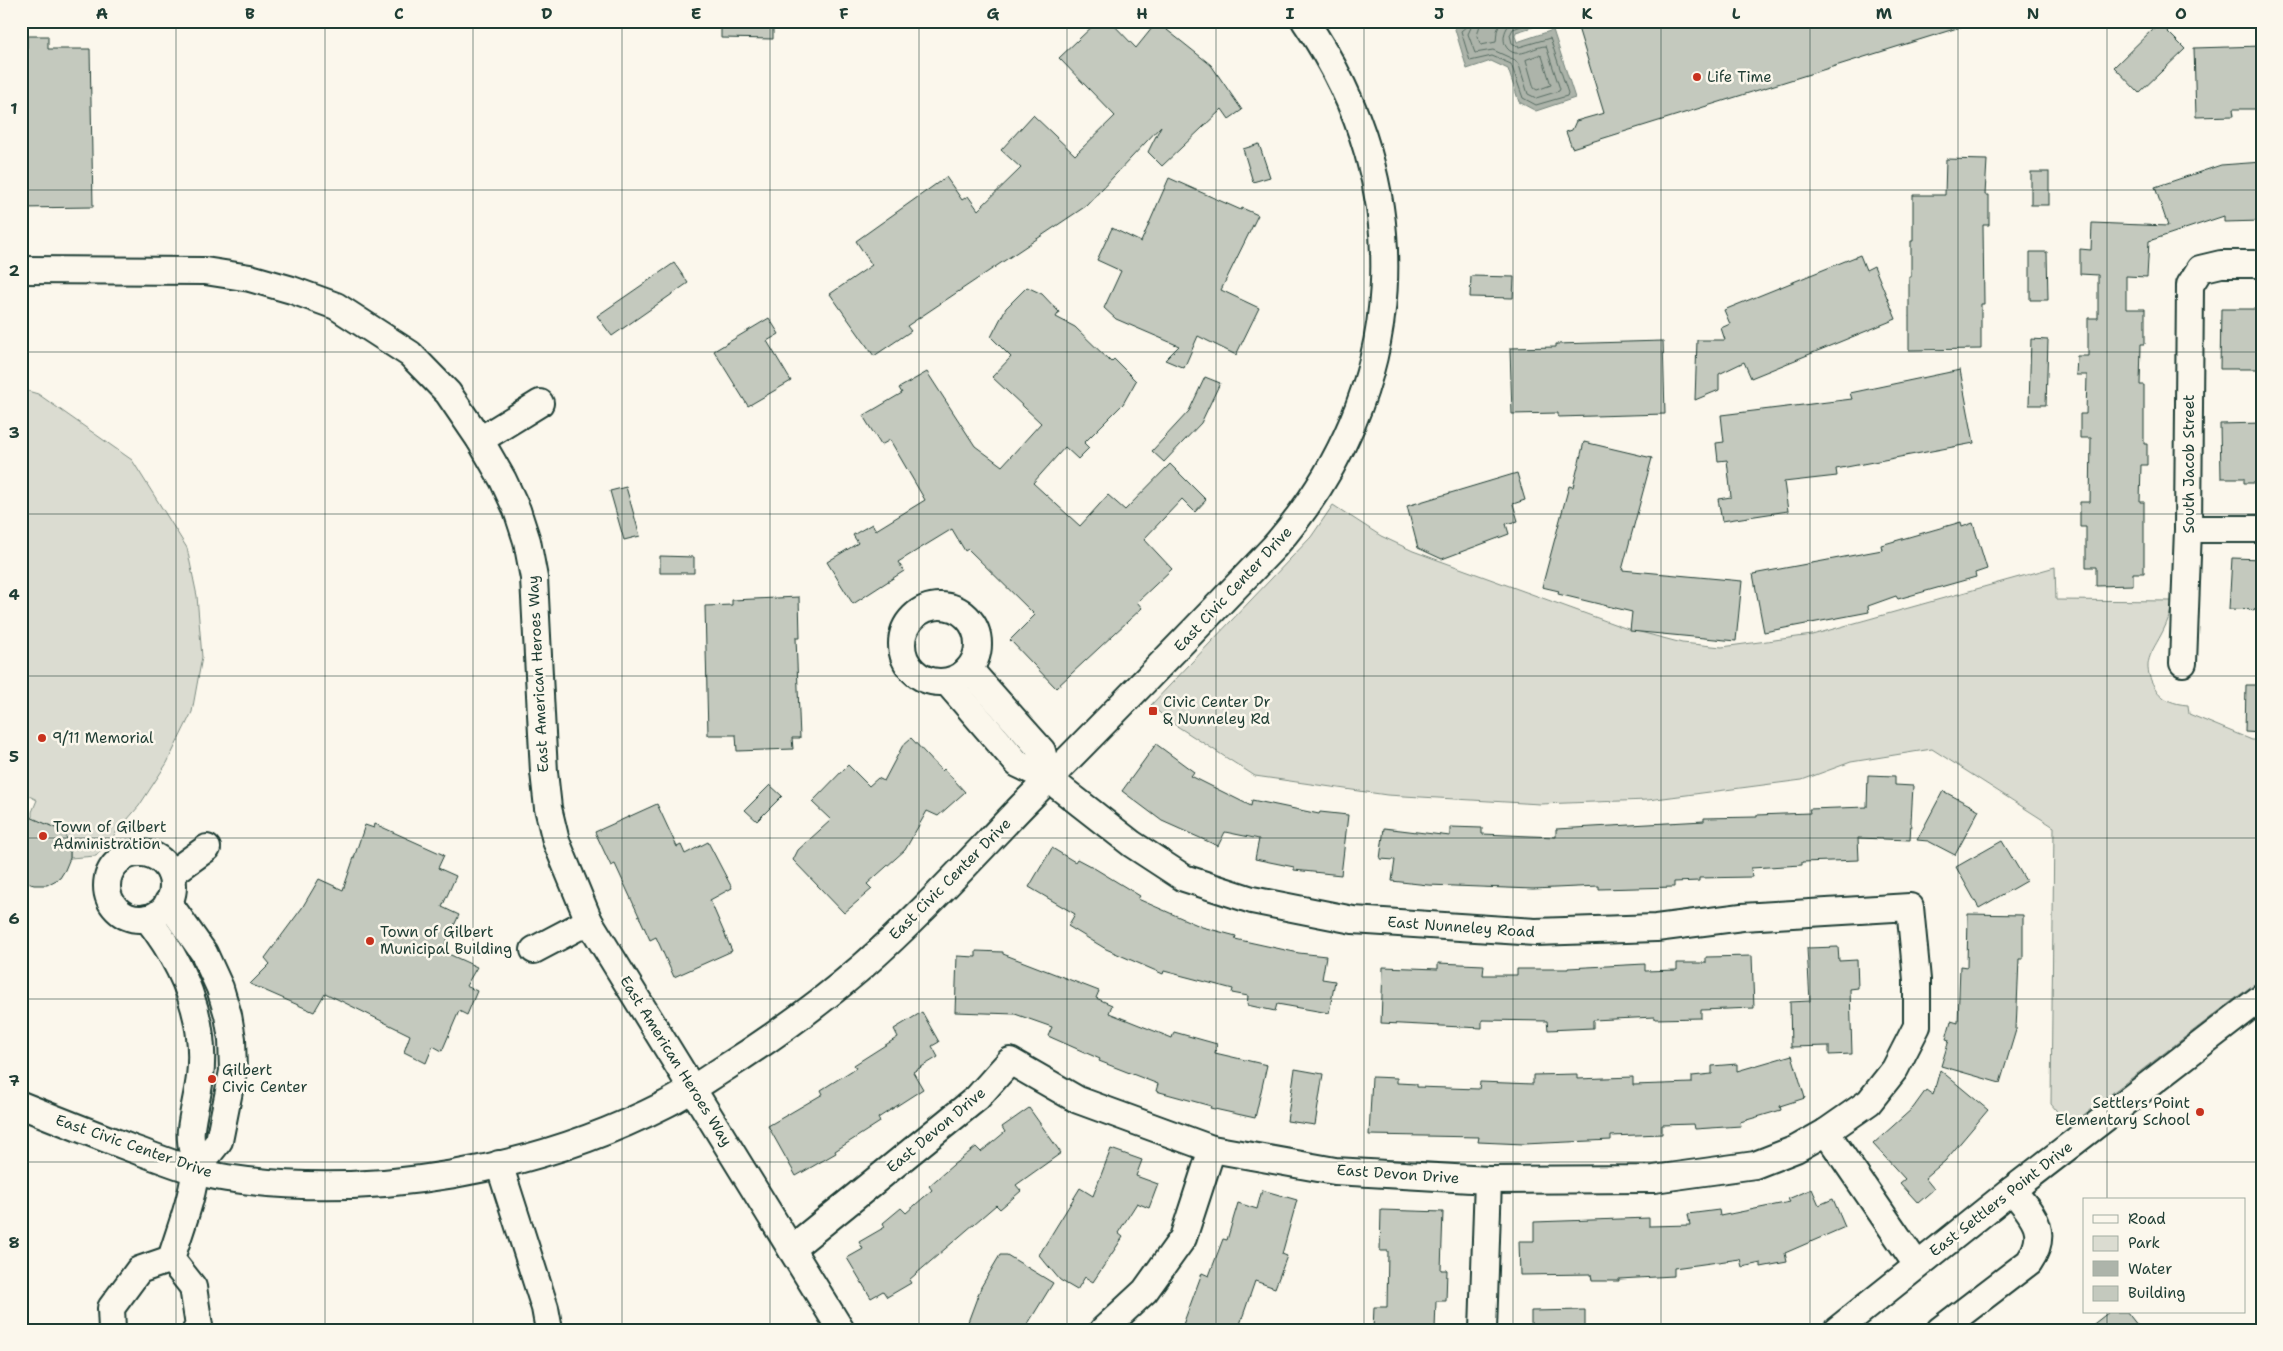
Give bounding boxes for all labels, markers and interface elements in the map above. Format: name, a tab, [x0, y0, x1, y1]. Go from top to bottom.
text: A	[96, 3, 108, 24]
text: B	[245, 3, 255, 24]
text: C	[394, 3, 404, 24]
text: D	[541, 3, 553, 24]
text: E	[691, 3, 701, 24]
text: F	[839, 3, 849, 24]
text: G	[987, 3, 1000, 24]
text: H	[1136, 3, 1148, 24]
text: I	[1286, 3, 1295, 24]
text: J	[1434, 3, 1444, 24]
text: K	[1582, 3, 1593, 24]
text: L	[1732, 3, 1741, 24]
text: M	[1876, 3, 1893, 24]
text: N	[2027, 3, 2039, 24]
text: O	[2175, 3, 2187, 24]
place label: Life Time	[1707, 67, 1772, 87]
marker: Life Time	[1691, 71, 1703, 83]
text: 1	[10, 98, 18, 119]
text: 2	[8, 260, 20, 281]
street label: South Jacob Street	[2179, 394, 2199, 534]
text: 3	[8, 422, 20, 443]
street label: East Civic Center Drive	[1170, 522, 1296, 656]
street label: East American Heroes Way	[523, 575, 553, 773]
text: 4	[8, 584, 20, 605]
place label: Civic Center Dr & Nunneley Rd	[1163, 692, 1271, 729]
marker: Civic Center Dr & Nunneley Rd	[1147, 705, 1159, 717]
place label: 9/11 Memorial	[52, 728, 154, 748]
marker: 9/11 Memorial	[36, 732, 48, 744]
text: 5	[9, 746, 19, 767]
street label: East Civic Center Drive	[885, 814, 1015, 944]
place label: Town of Gilbert Administration	[53, 817, 167, 854]
marker: Town of Gilbert Administration	[37, 830, 49, 842]
text: 6	[8, 908, 20, 929]
street label: East Nunneley Road	[1387, 912, 1536, 942]
place label: Town of Gilbert Municipal Building	[380, 922, 512, 959]
marker: Town of Gilbert Municipal Building	[364, 935, 376, 947]
street label: East American Heroes Way	[615, 972, 737, 1150]
place label: Gilbert Civic Center	[222, 1060, 308, 1097]
text: 7	[8, 1070, 20, 1091]
marker: Gilbert Civic Center	[206, 1073, 218, 1085]
street label: East Devon Drive	[882, 1083, 990, 1177]
place label: Settlers Point Elementary School	[2055, 1093, 2190, 1130]
marker: Settlers Point Elementary School	[2194, 1106, 2206, 1118]
street label: East Civic Center Drive	[53, 1110, 215, 1182]
street label: East Settlers Point Drive	[1925, 1137, 2077, 1261]
street label: East Devon Drive	[1336, 1160, 1460, 1188]
legend	[2083, 1198, 2246, 1314]
text: Road	[2128, 1209, 2166, 1229]
text: 8	[8, 1232, 20, 1253]
text: Park	[2128, 1233, 2160, 1253]
text: Water	[2128, 1259, 2172, 1279]
text: Building	[2128, 1283, 2185, 1303]

